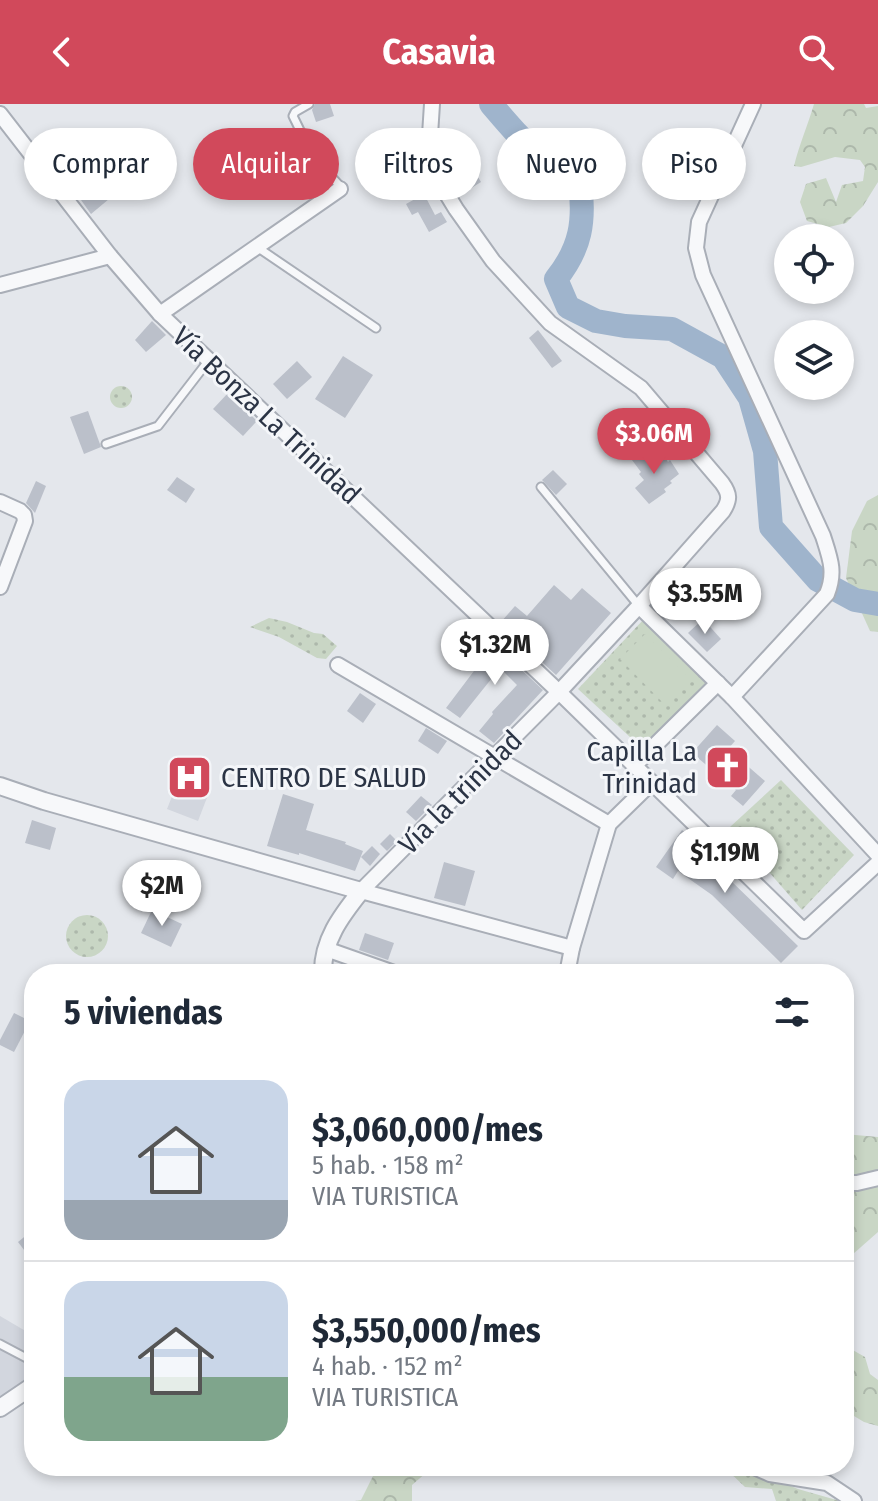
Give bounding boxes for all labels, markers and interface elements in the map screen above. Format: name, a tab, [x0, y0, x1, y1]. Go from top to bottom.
icon: back	[40, 30, 84, 74]
text: Casavia	[382, 30, 496, 74]
icon: search	[794, 30, 838, 74]
chip: Comprar	[24, 128, 177, 200]
chip: Alquilar	[193, 128, 339, 200]
chip: Filtros	[355, 128, 481, 200]
chip: Nuevo	[497, 128, 626, 200]
chip: Piso	[642, 128, 746, 200]
map controls	[774, 224, 854, 400]
button: locate	[774, 224, 854, 304]
street label: Vía Bonza La Trinidad	[166, 320, 367, 511]
button: layers	[774, 320, 854, 400]
pin: $3.06M	[589, 408, 719, 476]
text: $3.06M	[615, 418, 693, 449]
pin: $3.55M	[640, 568, 770, 636]
text: $3.55M	[667, 578, 743, 609]
pin: $1.32M	[430, 619, 560, 687]
text: $1.32M	[459, 629, 531, 660]
street label: Vía la trinidad	[392, 724, 529, 861]
place label: Capilla La Trinidad	[587, 735, 697, 800]
church icon: Capilla La Trinidad	[704, 743, 752, 791]
hospital icon: CENTRO DE SALUD	[166, 753, 214, 801]
place label: CENTRO DE SALUD	[221, 761, 426, 794]
pin: $1.19M	[660, 827, 790, 895]
text: $1.19M	[690, 837, 760, 868]
pin: $2M	[123, 860, 201, 928]
text: $2M	[140, 870, 184, 901]
icon: filters	[770, 990, 814, 1034]
text: 5 viviendas	[64, 992, 223, 1033]
text: $3,060,000/mes	[312, 1109, 543, 1150]
icon: home	[128, 1112, 224, 1208]
text: 5 hab. · 158 m²	[312, 1150, 464, 1181]
text: VIA TURISTICA	[312, 1181, 458, 1212]
text: $3,550,000/mes	[312, 1310, 541, 1351]
icon: home	[128, 1313, 224, 1409]
text: 4 hab. · 152 m²	[312, 1351, 463, 1382]
text: VIA TURISTICA	[312, 1382, 458, 1413]

